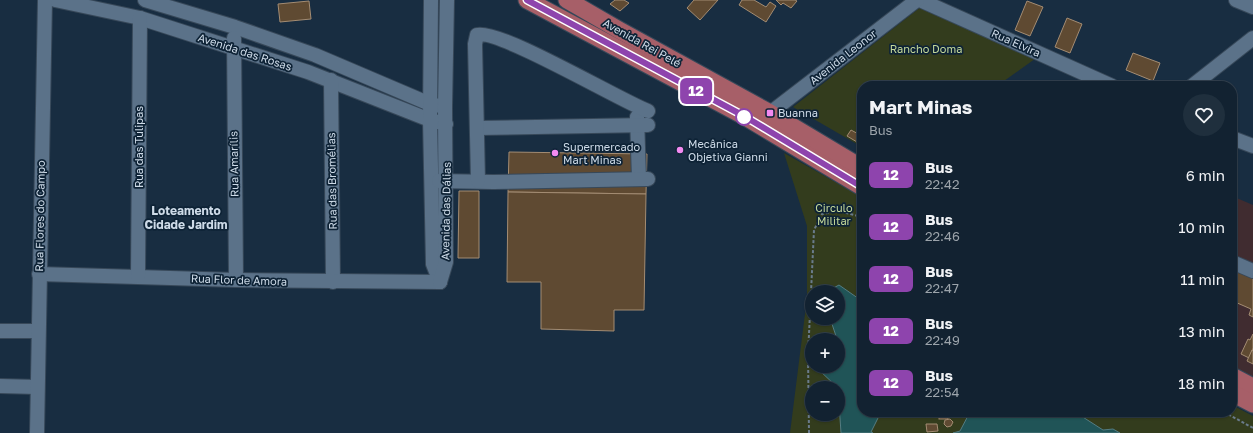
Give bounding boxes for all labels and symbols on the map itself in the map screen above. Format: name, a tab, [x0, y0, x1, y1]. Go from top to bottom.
street label: Avenida Rei Pelé	[601, 16, 684, 69]
street label: Avenida Leonor	[807, 26, 879, 87]
street label: Rua Elvira	[990, 26, 1043, 59]
street label: Avenida das Rosas	[197, 30, 294, 73]
park label: Rancho Doma	[890, 42, 962, 55]
line badge: 12	[678, 78, 714, 104]
street label: Rua das Tulipas	[132, 106, 145, 188]
place label: Buanna	[778, 106, 818, 119]
unlabelled marker	[735, 108, 753, 126]
marker: Buanna	[765, 108, 775, 118]
street label: Rua Amarílis	[226, 131, 241, 197]
street label: Rua das Bromélias	[324, 132, 339, 230]
place label: Mecânica Objetiva Gianni	[688, 137, 768, 163]
place label: Supermercado Mart Minas	[563, 140, 640, 166]
marker: Mecânica Objetiva Gianni	[675, 145, 685, 155]
marker: Supermercado Mart Minas	[550, 148, 560, 158]
street label: Rua Flores do Campo	[32, 160, 47, 272]
street label: Avenida das Dálias	[438, 161, 453, 260]
park label: Circulo Militar	[815, 201, 853, 227]
district label: Loteamento Cidade Jardim	[144, 203, 228, 232]
street label: Rua Flor de Amora	[191, 271, 287, 288]

